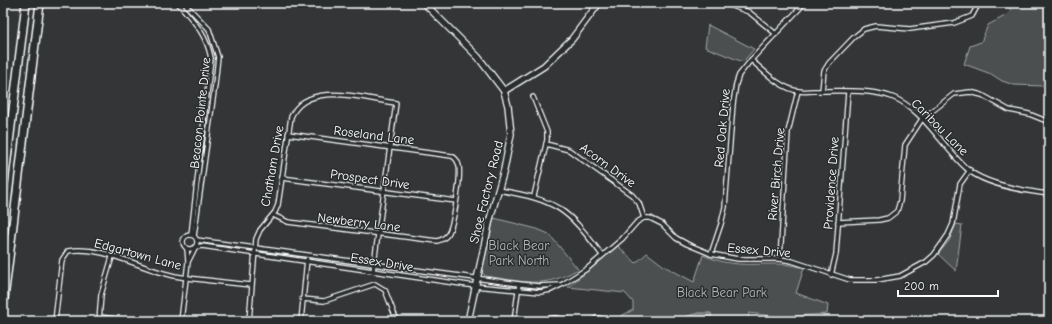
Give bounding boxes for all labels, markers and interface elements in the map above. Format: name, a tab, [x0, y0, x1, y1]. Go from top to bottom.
street label: Beacon Pointe Drive	[187, 56, 213, 169]
street label: Red Oak Drive	[711, 88, 733, 168]
street label: Caribou Lane	[908, 95, 972, 159]
street label: Roseland Lane	[333, 123, 416, 147]
street label: Chatham Drive	[257, 124, 287, 208]
street label: River Birch Drive	[764, 126, 788, 221]
street label: Providence Drive	[820, 136, 842, 230]
street label: Shoe Factory Road	[466, 139, 506, 245]
street label: Acorn Drive	[577, 140, 639, 191]
street label: Prospect Drive	[329, 166, 411, 192]
street label: Newberry Lane	[317, 209, 402, 235]
street label: Edgartown Lane	[93, 235, 184, 273]
park label: Black Bear Park North	[489, 238, 550, 268]
street label: Essex Drive	[727, 240, 792, 260]
street label: Essex Drive	[349, 250, 415, 274]
scale bar	[898, 272, 998, 298]
text: 200 m	[904, 279, 939, 293]
park label: Black Bear Park	[677, 285, 768, 300]

